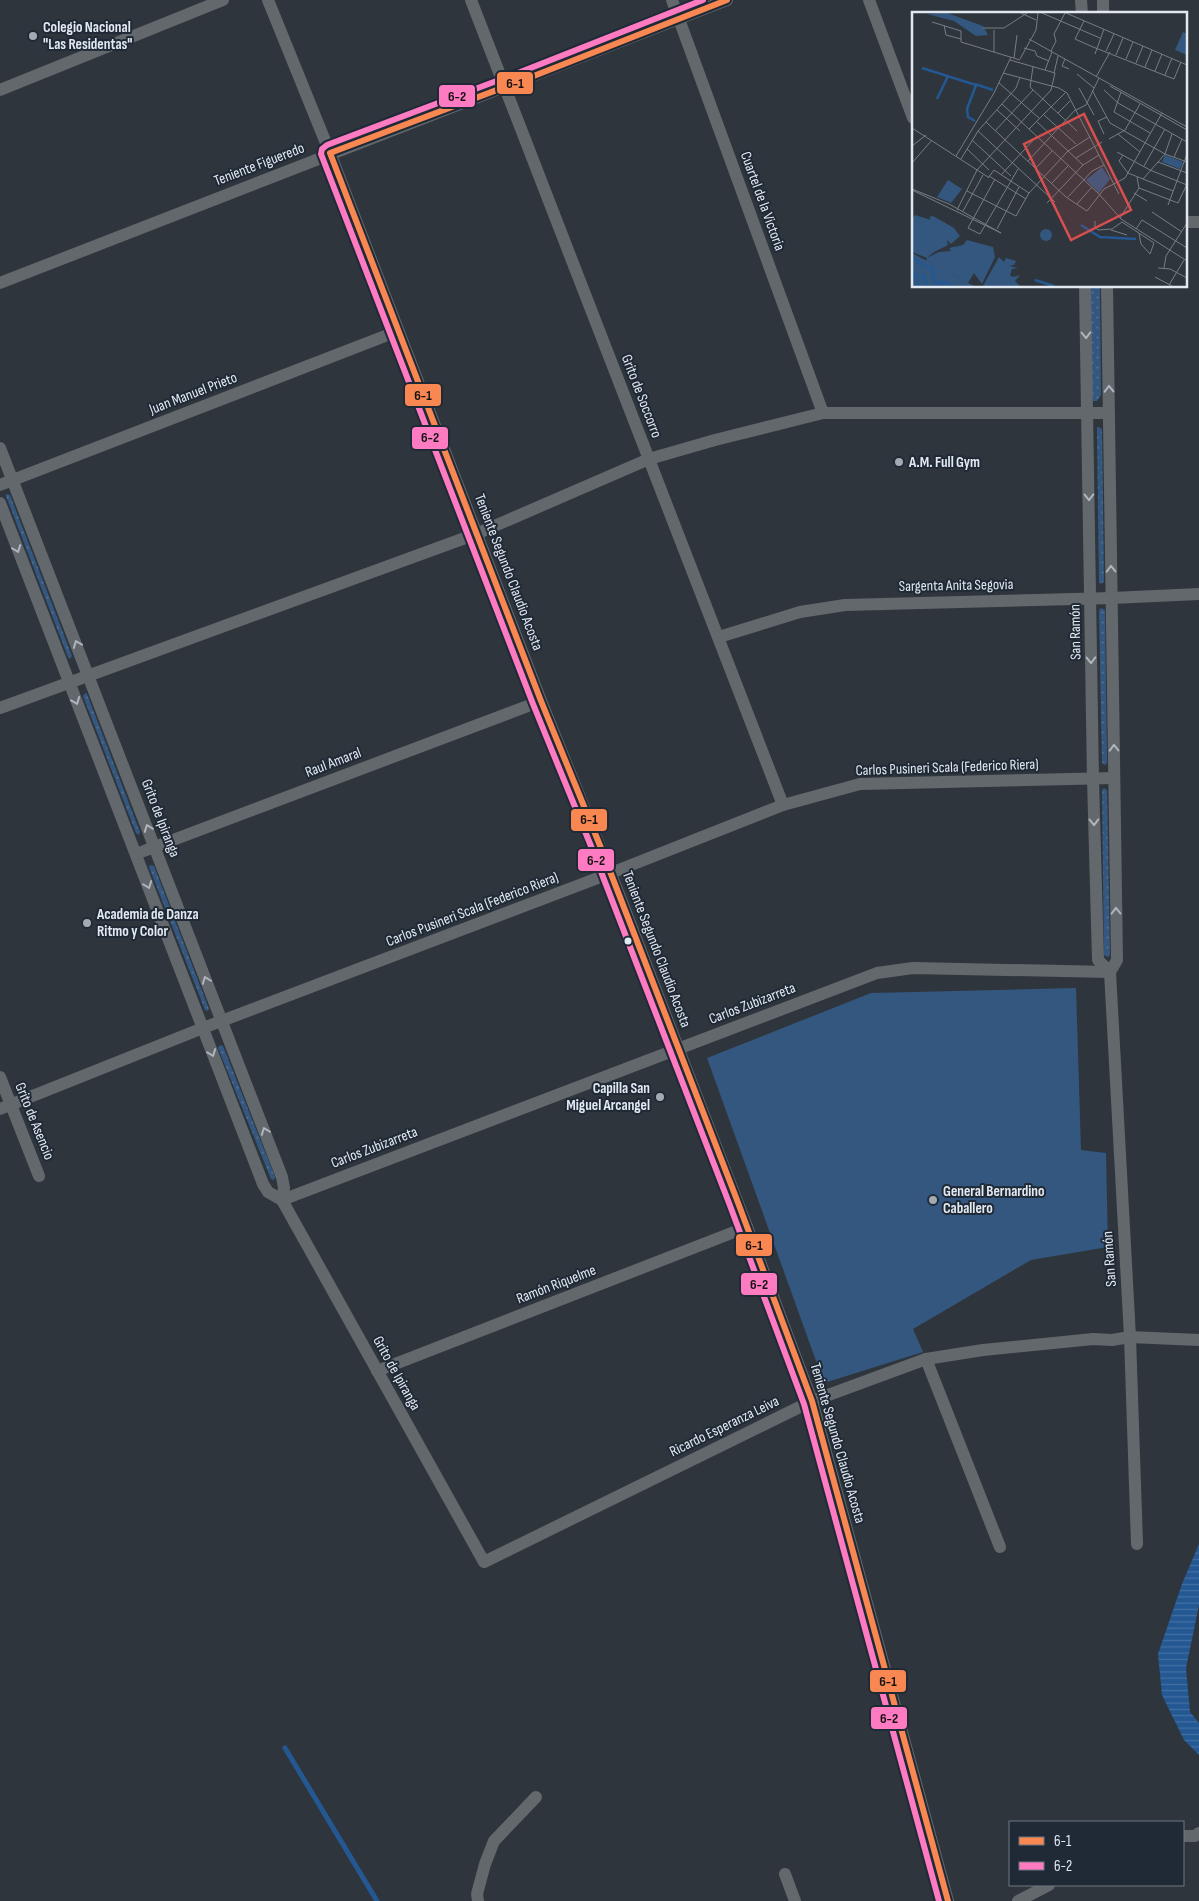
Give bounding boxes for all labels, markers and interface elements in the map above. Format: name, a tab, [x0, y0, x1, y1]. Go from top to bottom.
inset map	[912, 12, 1186, 288]
place label: Colegio Nacional "Las Residentas"	[43, 18, 133, 54]
marker: Colegio Nacional "Las Residentas"	[27, 30, 39, 42]
line badge: 6-1	[496, 71, 534, 95]
text: 6-1	[506, 75, 524, 92]
line badge: 6-2	[438, 84, 476, 108]
text: 6-2	[448, 88, 466, 105]
street label: Teniente Figueredo	[211, 139, 307, 190]
street label: Cuartel de la Victoria	[736, 149, 789, 254]
one-way arrow	[1081, 332, 1091, 339]
street label: Grito de Soccorro	[617, 352, 666, 441]
street label: Juan Manuel Prieto	[146, 368, 240, 419]
line badge: 6-1	[404, 383, 442, 407]
one-way arrow	[1104, 384, 1114, 392]
text: 6-1	[414, 387, 432, 404]
line badge: 6-2	[411, 426, 449, 450]
text: 6-2	[421, 429, 439, 446]
place label: A.M. Full Gym	[908, 453, 980, 472]
marker: A.M. Full Gym	[893, 456, 905, 468]
street label: Teniente Segundo Claudio Acosta	[470, 491, 547, 653]
one-way arrow	[1083, 494, 1094, 502]
one-way arrow	[11, 544, 22, 553]
one-way arrow	[1106, 564, 1116, 572]
street label: Sargenta Anita Segovia	[899, 575, 1014, 596]
street label: San Ramón	[1066, 604, 1085, 660]
one-way arrow	[73, 640, 83, 649]
one-way arrow	[1086, 656, 1096, 664]
one-way arrow	[69, 696, 80, 705]
street label: Raul Amaral	[302, 743, 364, 782]
one-way arrow	[1108, 744, 1119, 752]
street label: Carlos Pusineri Scala (Federico Riera)	[855, 755, 1039, 780]
street label: Grito de Ipiranga	[137, 776, 184, 860]
line badge: 6-1	[570, 808, 608, 832]
text: 6-1	[580, 811, 598, 828]
one-way arrow	[1089, 819, 1099, 827]
one-way arrow	[143, 824, 154, 833]
line badge: 6-2	[577, 848, 615, 872]
text: 6-2	[587, 852, 605, 869]
street label: Carlos Pusineri Scala (Federico Riera)	[383, 868, 561, 951]
street label: Teniente Segundo Claudio Acosta	[618, 868, 695, 1030]
one-way arrow	[142, 880, 152, 888]
place label: Academia de Danza Ritmo y Color	[96, 905, 199, 941]
one-way arrow	[1111, 907, 1121, 914]
marker: Academia de Danza Ritmo y Color	[81, 917, 93, 929]
unlabelled marker	[623, 936, 633, 946]
one-way arrow	[202, 976, 212, 985]
street label: Carlos Zubizarreta	[706, 978, 798, 1029]
one-way arrow	[207, 1048, 217, 1056]
place label: Capilla San Miguel Arcangel	[566, 1079, 650, 1115]
street label: Grito de Asencio	[10, 1080, 59, 1163]
marker: Capilla San Miguel Arcangel	[654, 1091, 666, 1103]
street label: Carlos Zubizarreta	[328, 1122, 420, 1173]
one-way arrow	[260, 1128, 270, 1136]
place label: General Bernardino Caballero	[943, 1182, 1045, 1218]
marker: General Bernardino Caballero	[927, 1194, 939, 1206]
street label: San Ramón	[1098, 1230, 1121, 1287]
line badge: 6-1	[735, 1233, 773, 1257]
text: 6-1	[745, 1237, 763, 1254]
street label: Ramón Riquelme	[514, 1261, 599, 1308]
line badge: 6-2	[740, 1272, 778, 1296]
text: 6-2	[750, 1276, 768, 1293]
street label: Grito de Ipiranga	[368, 1333, 425, 1414]
street label: Teniente Segundo Claudio Acosta	[806, 1361, 870, 1526]
street label: Ricardo Esperanza Leiva	[666, 1392, 782, 1461]
line badge: 6-1	[869, 1669, 907, 1693]
text: 6-1	[879, 1673, 897, 1690]
line badge: 6-2	[870, 1706, 908, 1730]
text: 6-2	[880, 1710, 898, 1727]
legend	[1009, 1821, 1184, 1886]
text: 6-1	[1054, 1832, 1072, 1851]
text: 6-2	[1054, 1857, 1072, 1876]

